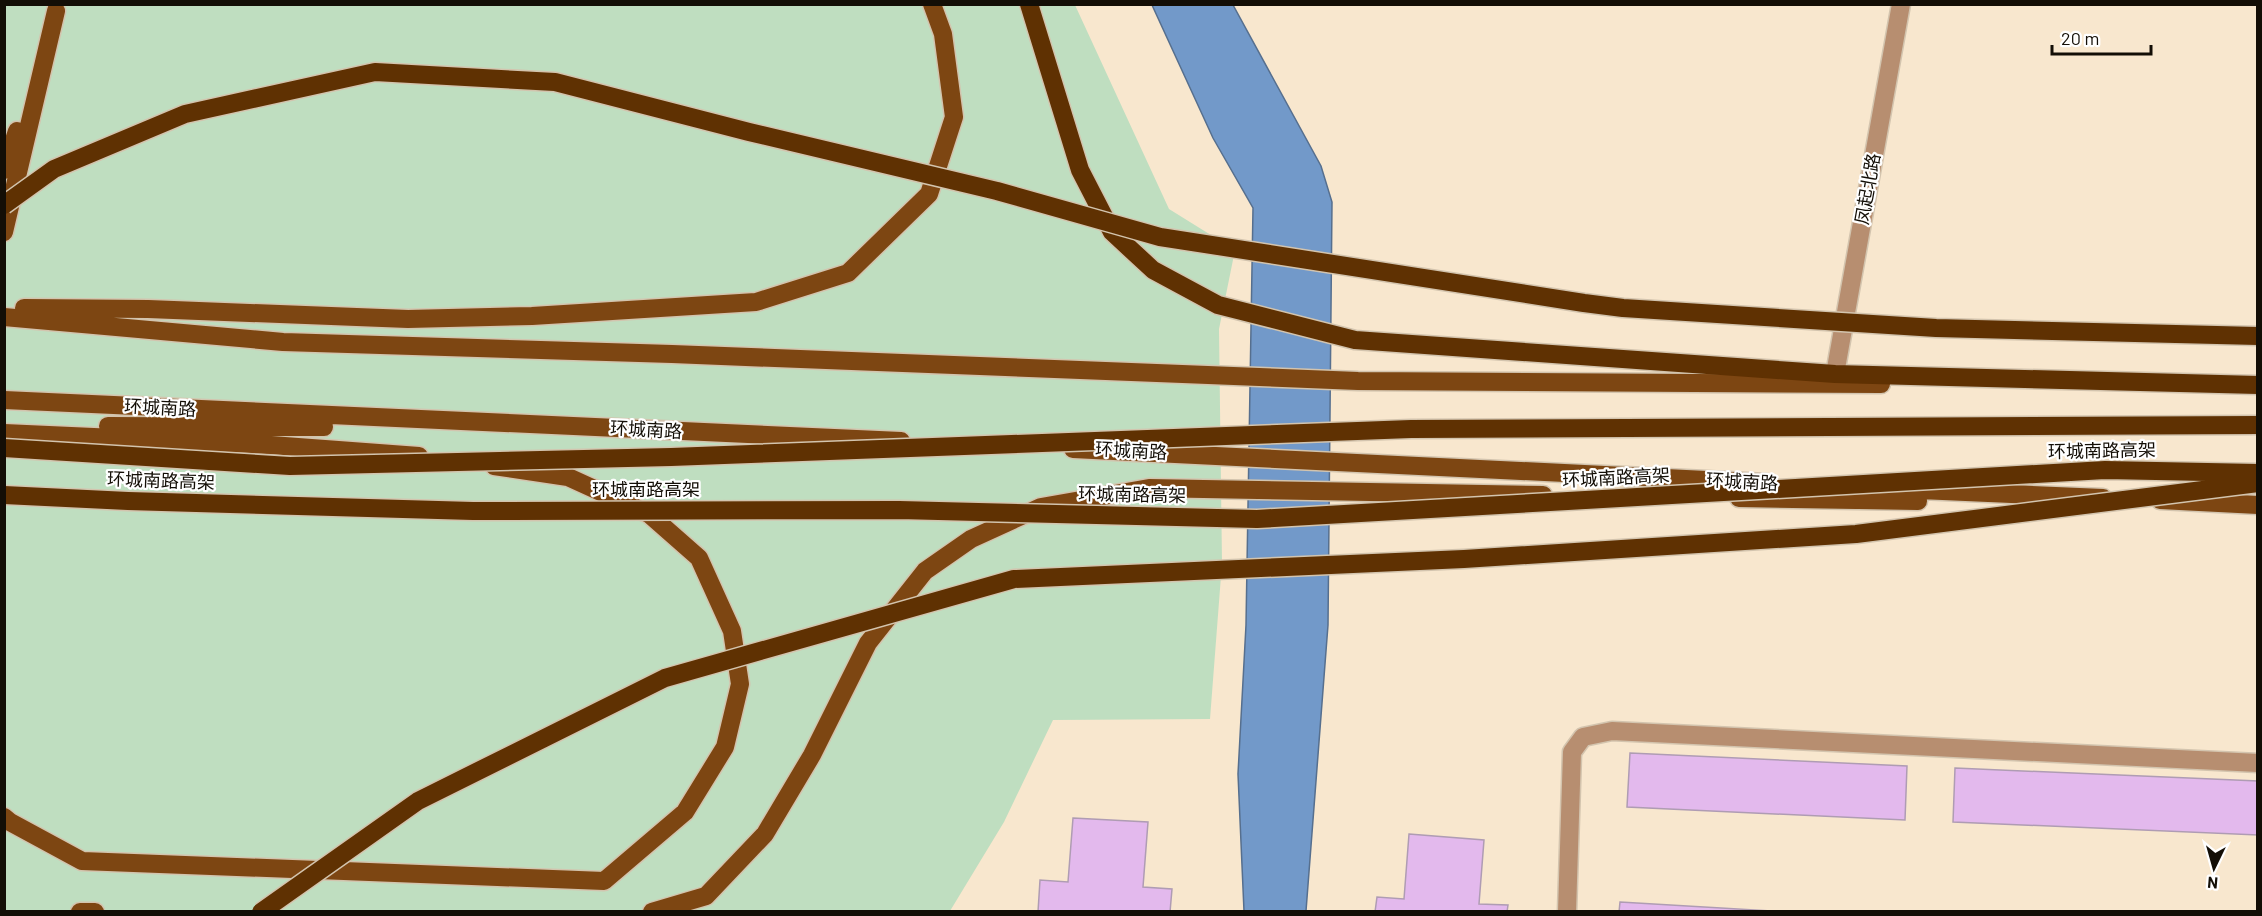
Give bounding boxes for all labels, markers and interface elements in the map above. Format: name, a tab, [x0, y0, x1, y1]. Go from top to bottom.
scale bar	[2052, 18, 2151, 56]
text: 20 m	[2061, 27, 2099, 49]
street label: 凤起北路	[1850, 151, 1884, 226]
street label: 环城南路	[124, 394, 197, 420]
street label: 环城南路	[610, 416, 683, 442]
street label: 环城南路	[1095, 437, 1168, 463]
street label: 环城南路高架	[2048, 438, 2156, 462]
street label: 环城南路高架	[1561, 463, 1670, 491]
street label: 环城南路高架	[107, 467, 215, 493]
street label: 环城南路	[1706, 468, 1779, 494]
street label: 环城南路高架	[592, 478, 700, 500]
street label: 环城南路高架	[1078, 482, 1186, 506]
north arrow	[2184, 838, 2244, 898]
text: N	[2207, 874, 2219, 893]

